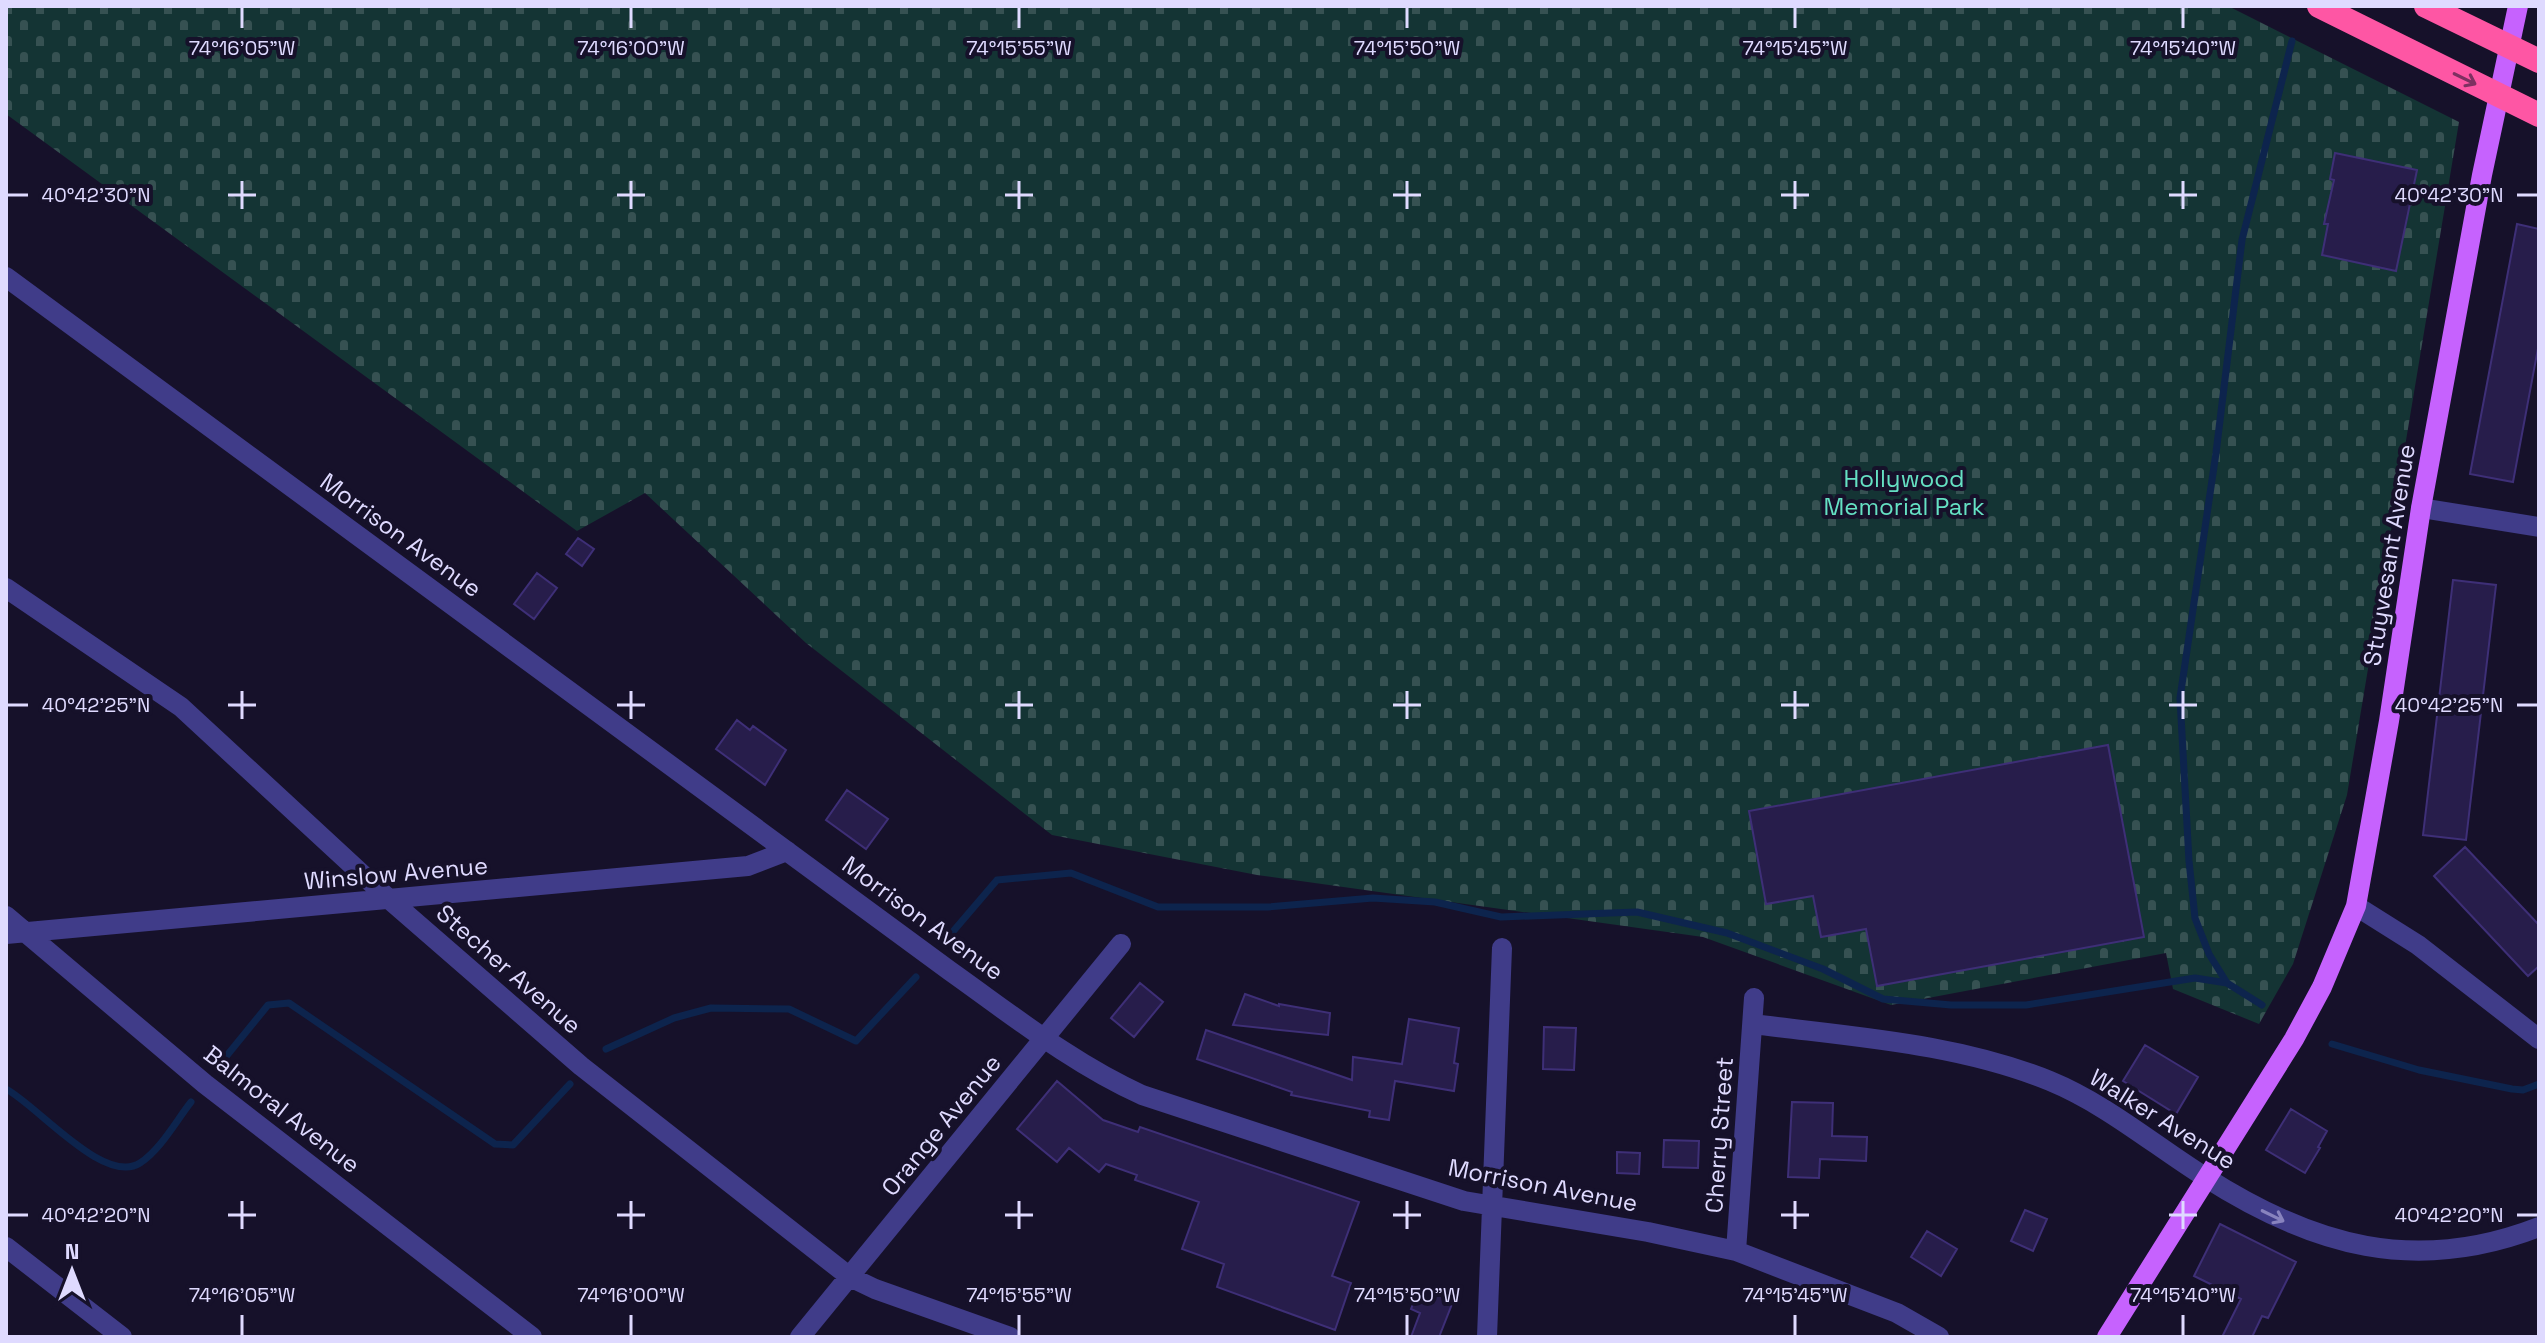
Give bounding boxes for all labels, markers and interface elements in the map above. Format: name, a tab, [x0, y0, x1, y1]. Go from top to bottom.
text: 74°16'05"W	[189, 35, 295, 61]
text: 74°16'00"W	[577, 35, 685, 61]
text: 74°15'55"W	[966, 35, 1072, 61]
text: 74°15'50"W	[1354, 35, 1460, 61]
text: 74°15'45"W	[1742, 35, 1848, 61]
text: 74°15'40"W	[2130, 35, 2236, 61]
one-way arrow	[2453, 72, 2477, 87]
text: 40°42'30"N	[41, 182, 151, 208]
text: 40°42'30"N	[2394, 182, 2504, 208]
street label: Stuyvesant Avenue	[2356, 442, 2422, 668]
park label: Hollywood Memorial Park	[1823, 463, 1985, 522]
street label: Morrison Avenue	[314, 466, 488, 604]
text: 40°42'25"N	[42, 692, 150, 718]
text: 40°42'25"N	[2395, 692, 2503, 718]
street label: Morrison Avenue	[836, 849, 1010, 987]
street label: Winslow Avenue	[303, 850, 489, 896]
street label: Stecher Avenue	[430, 897, 588, 1041]
street label: Balmoral Avenue	[198, 1038, 366, 1180]
street label: Orange Avenue	[874, 1048, 1008, 1202]
street label: Cherry Street	[1698, 1056, 1740, 1214]
street label: Walker Avenue	[2084, 1062, 2242, 1176]
street label: Morrison Avenue	[1446, 1151, 1640, 1219]
text: 40°42'20"N	[41, 1202, 151, 1228]
text: 40°42'20"N	[2394, 1202, 2504, 1228]
one-way arrow	[2261, 1209, 2285, 1224]
north arrow	[32, 1231, 112, 1311]
text: N	[65, 1237, 79, 1265]
text: 74°16'05"W	[189, 1282, 295, 1308]
text: 74°16'00"W	[577, 1282, 685, 1308]
text: 74°15'55"W	[966, 1282, 1072, 1308]
text: 74°15'50"W	[1354, 1282, 1460, 1308]
text: 74°15'45"W	[1742, 1282, 1848, 1308]
text: 74°15'40"W	[2130, 1282, 2236, 1308]

